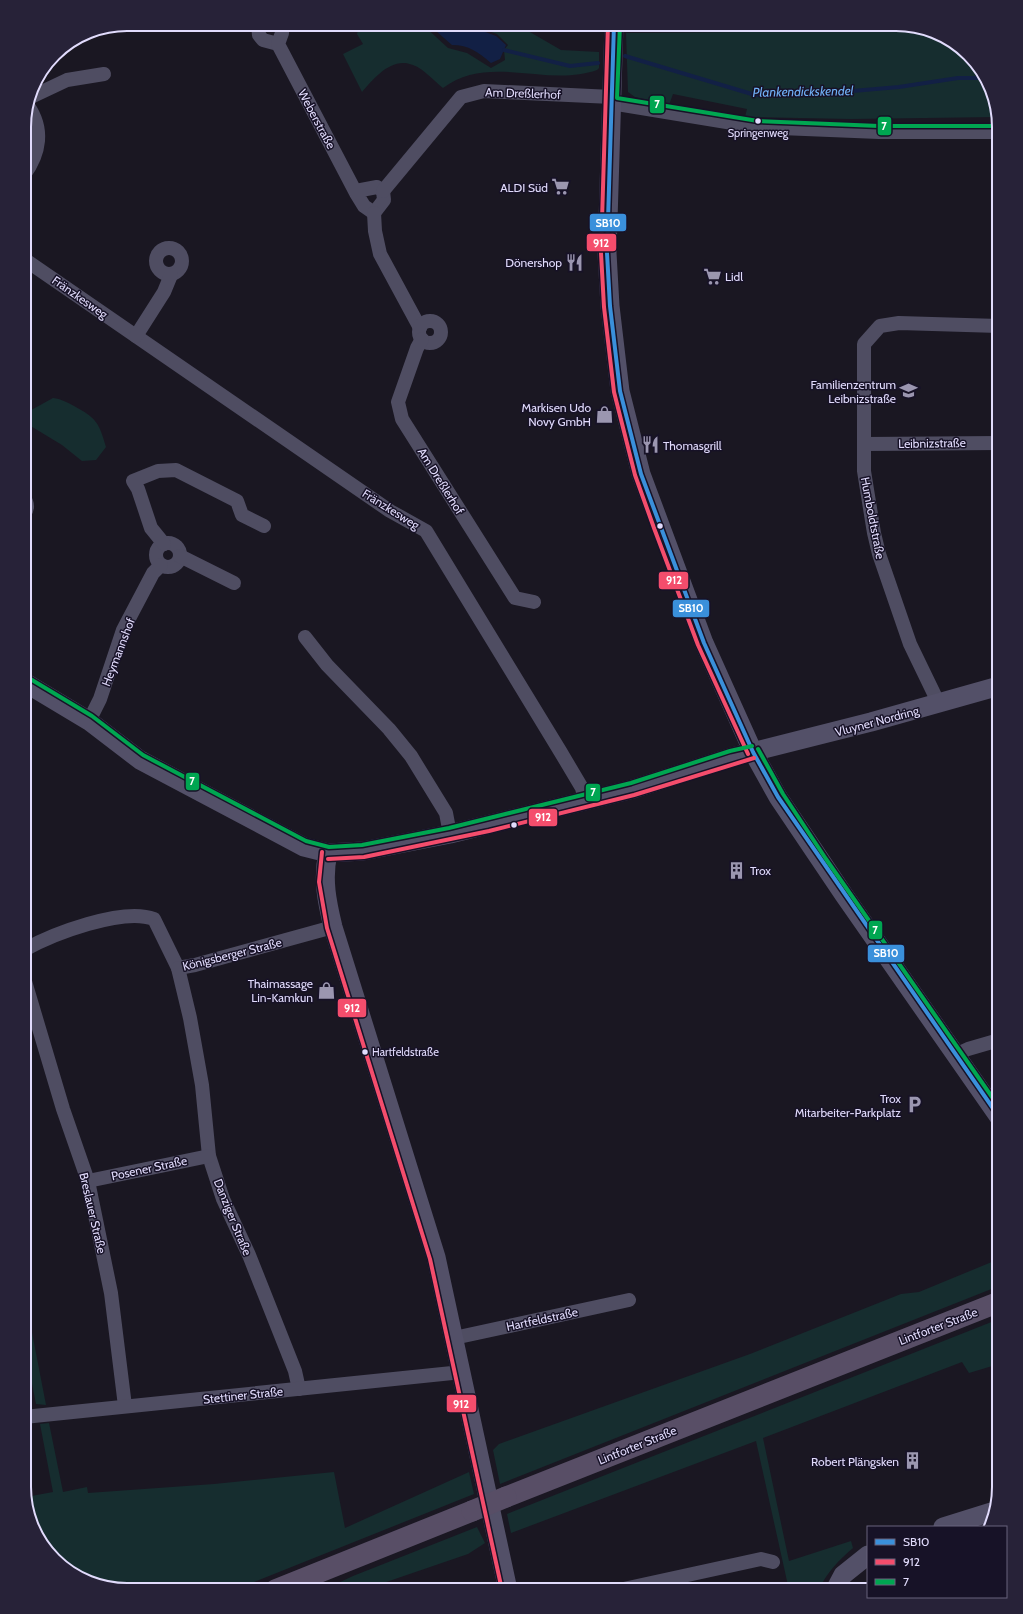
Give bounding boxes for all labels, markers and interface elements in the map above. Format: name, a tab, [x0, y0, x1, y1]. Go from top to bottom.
water label: Plankendickskendel	[752, 82, 854, 100]
street label: Am Dreßlerhof	[485, 84, 561, 102]
street label: Weberstraße	[295, 87, 339, 151]
line badge: 7	[649, 95, 665, 114]
text: 7	[654, 97, 660, 111]
marker: Springenweg	[753, 116, 763, 126]
line badge: 7	[877, 116, 892, 136]
text: 7	[881, 119, 887, 133]
place label: Springenweg	[728, 126, 789, 140]
supermarket icon: ALDI Süd	[551, 177, 571, 197]
place label: ALDI Süd	[500, 180, 548, 195]
line badge: SB10	[589, 213, 627, 232]
text: SB10	[595, 216, 621, 230]
line badge: 912	[586, 233, 617, 252]
text: 912	[593, 236, 609, 250]
restaurant icon: Dönershop	[565, 252, 585, 272]
place label: Dönershop	[505, 255, 562, 270]
supermarket icon: Lidl	[702, 266, 722, 286]
place label: Lidl	[725, 269, 743, 284]
street label: Fränzkesweg	[49, 272, 112, 322]
place label: Familienzentrum Leibnizstraße	[810, 377, 896, 406]
school or university icon: Familienzentrum Leibnizstraße	[899, 381, 919, 401]
place label: Markisen Udo Novy GmbH	[522, 400, 591, 429]
shop icon: Markisen Udo Novy GmbH	[594, 404, 614, 424]
restaurant icon: Thomasgrill	[640, 435, 660, 455]
street label: Leibnizstraße	[898, 435, 966, 451]
place label: Thomasgrill	[663, 438, 722, 453]
street label: Am Dreßlerhof	[415, 445, 467, 517]
street label: Humboldtstraße	[858, 476, 888, 560]
street label: Fränzkesweg	[360, 486, 423, 533]
unlabelled marker	[655, 521, 665, 531]
line badge: 912	[658, 571, 689, 590]
text: 912	[666, 573, 682, 587]
line badge: SB10	[672, 599, 710, 618]
text: SB10	[678, 601, 704, 615]
street label: Heymannshof	[98, 616, 138, 688]
street label: Vluyner Nordring	[834, 702, 921, 739]
line badge: 7	[185, 772, 200, 791]
text: 7	[189, 774, 195, 788]
line badge: 7	[585, 783, 601, 802]
text: 7	[590, 785, 596, 799]
line badge: 912	[528, 808, 558, 827]
text: 912	[535, 810, 551, 824]
unlabelled marker	[509, 820, 519, 830]
building icon: Trox	[727, 860, 747, 880]
place label: Trox	[750, 863, 771, 878]
line badge: 7	[868, 920, 883, 940]
text: 7	[872, 923, 878, 937]
street label: Königsberger Straße	[181, 934, 283, 974]
line badge: SB10	[867, 944, 905, 963]
text: SB10	[873, 946, 899, 960]
place label: Thaimassage Lin-Kamkun	[248, 976, 313, 1005]
shop icon: Thaimassage Lin-Kamkun	[316, 980, 336, 1000]
line badge: 912	[337, 998, 367, 1018]
text: 912	[344, 1001, 360, 1015]
place label: Hartfeldstraße	[372, 1045, 439, 1059]
marker: Hartfeldstraße	[360, 1047, 370, 1057]
place label: Trox Mitarbeiter-Parkplatz	[795, 1091, 901, 1120]
parking icon: Trox Mitarbeiter-Parkplatz	[904, 1095, 924, 1115]
street label: Posener Straße	[110, 1153, 188, 1183]
street label: Breslauer Straße	[76, 1171, 110, 1255]
street label: Danziger Straße	[211, 1177, 255, 1257]
street label: Hartfeldstraße	[505, 1304, 579, 1334]
street label: Lintforter Straße	[896, 1304, 980, 1348]
street label: Stettiner Straße	[202, 1383, 284, 1407]
line badge: 912	[446, 1394, 477, 1413]
text: 912	[453, 1397, 469, 1411]
street label: Lintforter Straße	[596, 1422, 678, 1468]
building icon: Robert Plängsken	[902, 1451, 922, 1471]
place label: Robert Plängsken	[811, 1454, 899, 1469]
legend	[867, 1526, 1007, 1598]
text: SB10	[903, 1534, 929, 1549]
text: 912	[903, 1554, 920, 1569]
text: 7	[903, 1574, 909, 1589]

